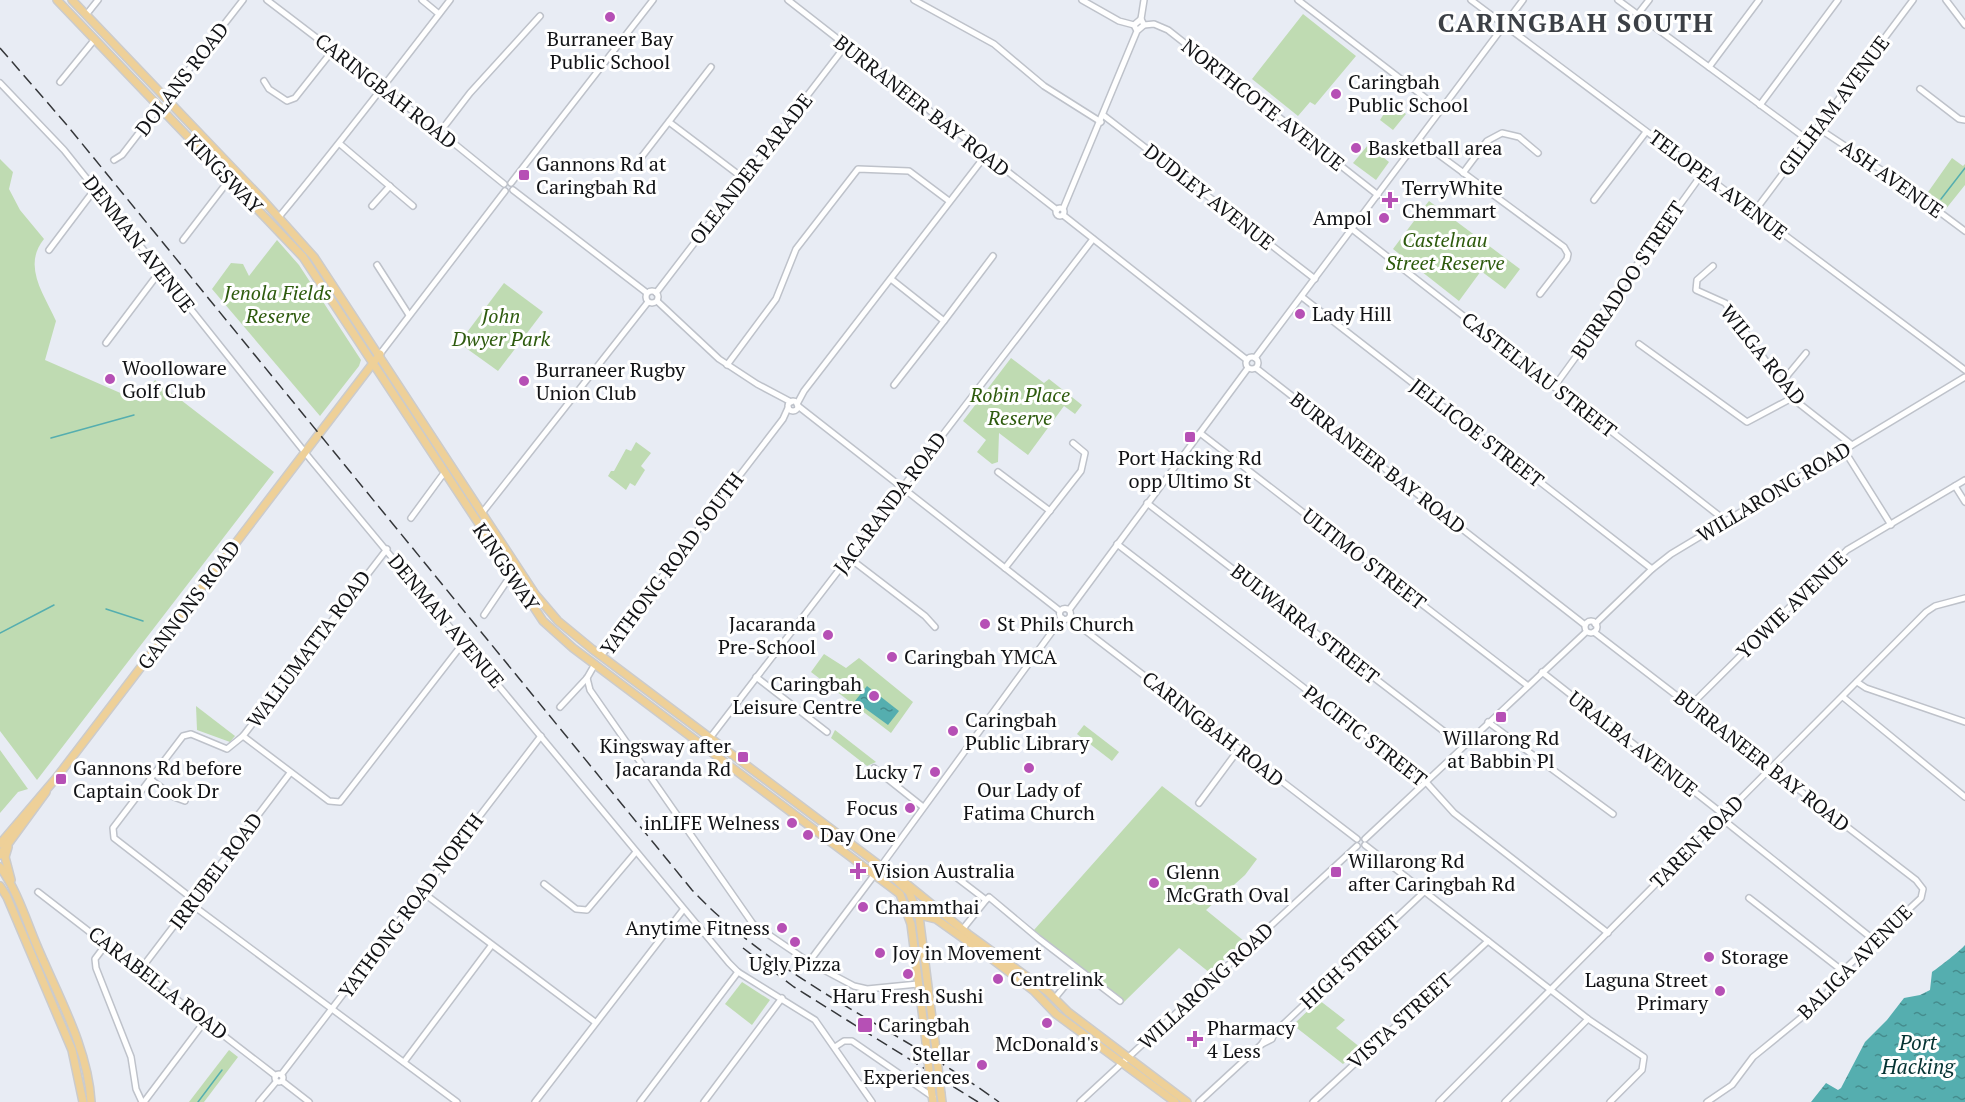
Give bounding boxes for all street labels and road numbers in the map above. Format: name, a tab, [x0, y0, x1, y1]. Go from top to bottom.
street label: DOLANS ROAD	[129, 16, 235, 141]
street label: CARINGBAH ROAD	[310, 27, 463, 155]
street label: BURRANEER BAY ROAD	[829, 28, 1016, 183]
street label: GILLHAM AVENUE	[1772, 30, 1895, 181]
street label: NORTHCOTE AVENUE	[1176, 32, 1350, 177]
street label: OLEANDER PARADE	[683, 87, 818, 250]
street label: TELOPEA AVENUE	[1643, 123, 1793, 246]
street label: KINGSWAY	[180, 128, 269, 219]
street label: ASH AVENUE	[1835, 133, 1949, 224]
street label: DUDLEY AVENUE	[1139, 137, 1280, 256]
street label: DENMAN AVENUE	[77, 170, 202, 318]
street label: BURRADOO STREET	[1565, 195, 1691, 364]
street label: WILGA ROAD	[1715, 299, 1812, 411]
street label: CASTELNAU STREET	[1456, 306, 1622, 444]
street label: JELLICOE STREET	[1405, 372, 1550, 493]
street label: BURRANEER BAY ROAD	[1285, 385, 1472, 540]
street label: JACARANDA ROAD	[827, 426, 952, 579]
street label: WILLARONG ROAD	[1692, 435, 1856, 548]
street label: YATHONG ROAD SOUTH	[594, 467, 749, 661]
street label: ULTIMO STREET	[1297, 502, 1432, 616]
street label: KINGSWAY	[467, 517, 546, 616]
street label: GANNONS ROAD	[131, 535, 246, 675]
street label: YOWIE AVENUE	[1730, 545, 1853, 665]
street label: DENMAN AVENUE	[382, 548, 510, 693]
street label: BULWARRA STREET	[1226, 557, 1385, 690]
street label: WALLUMATTA ROAD	[241, 565, 377, 733]
street label: CARINGBAH ROAD	[1137, 665, 1290, 793]
street label: PACIFIC STREET	[1298, 679, 1433, 792]
street label: BURRANEER BAY ROAD	[1669, 683, 1856, 838]
street label: URALBA AVENUE	[1563, 684, 1704, 803]
street label: TAREN ROAD	[1644, 789, 1749, 894]
street label: IRRUBEL ROAD	[163, 807, 268, 934]
street label: YATHONG ROAD NORTH	[332, 808, 489, 1004]
street label: BALIGA AVENUE	[1791, 898, 1918, 1025]
street label: HIGH STREET	[1294, 909, 1405, 1015]
street label: WILLARONG ROAD	[1132, 916, 1279, 1055]
street label: CARABELLA ROAD	[83, 920, 234, 1046]
street label: VISTA STREET	[1342, 966, 1458, 1075]

